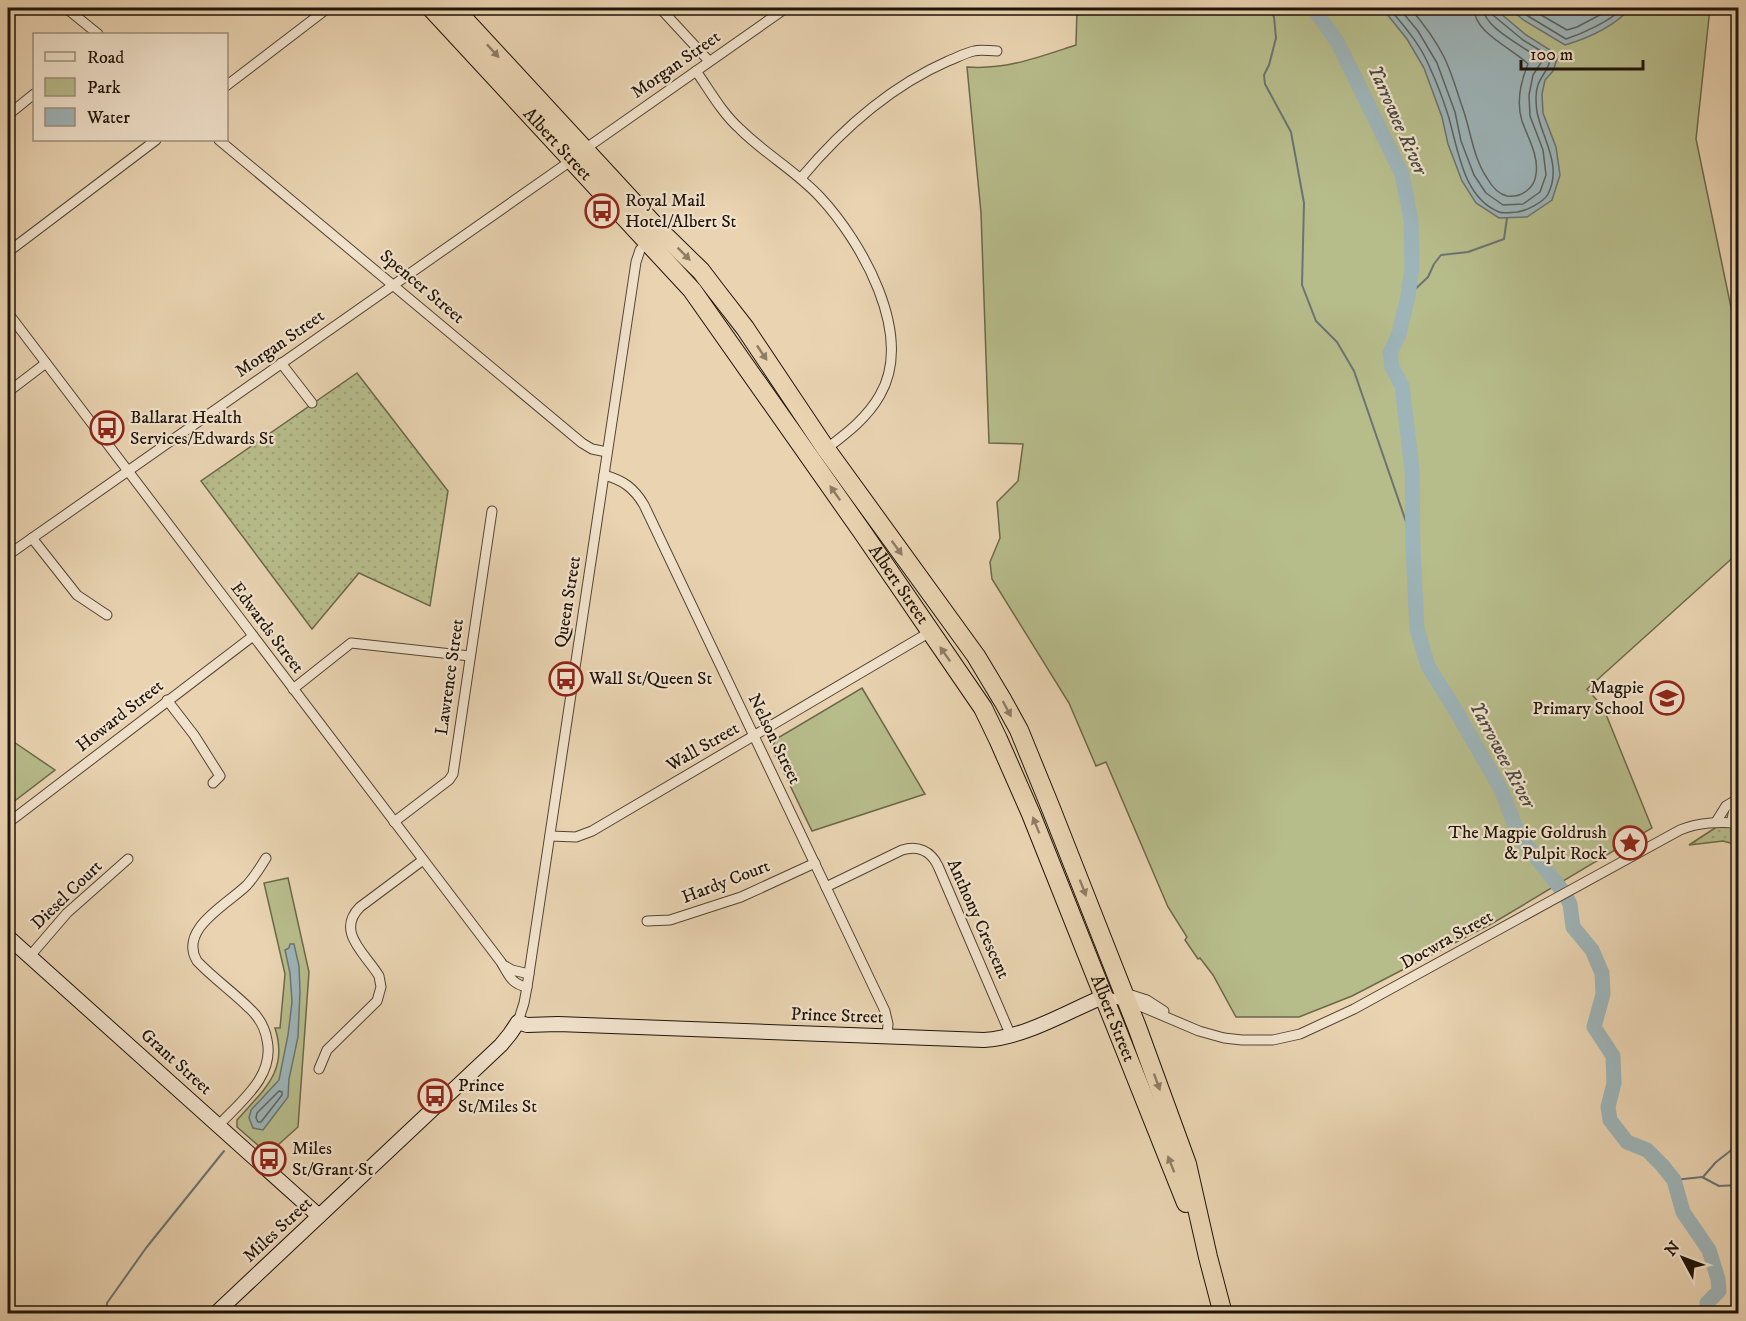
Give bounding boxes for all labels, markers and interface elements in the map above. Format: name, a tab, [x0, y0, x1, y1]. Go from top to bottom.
street label: Morgan Street	[627, 26, 725, 104]
legend	[33, 33, 228, 141]
scale bar	[1521, 33, 1642, 71]
one-way arrow	[486, 43, 500, 58]
text: 100 m	[1530, 44, 1573, 66]
text: Road	[87, 47, 124, 69]
water label: Yarrowee River	[1362, 61, 1433, 181]
text: Park	[87, 77, 121, 99]
street label: Albert Street	[518, 103, 597, 186]
text: Water	[86, 107, 130, 129]
place label: Royal Mail Hotel/Albert St	[625, 190, 737, 233]
bus stop icon: Royal Mail Hotel/Albert St	[584, 193, 620, 229]
street label: Spencer Street	[375, 245, 469, 329]
one-way arrow	[676, 247, 690, 261]
street label: Morgan Street	[231, 305, 329, 383]
one-way arrow	[756, 345, 768, 361]
place label: Ballarat Health Services/Edwards St	[130, 407, 274, 450]
bus stop icon: Ballarat Health Services/Edwards St	[89, 410, 125, 446]
one-way arrow	[829, 485, 841, 501]
one-way arrow	[891, 540, 903, 556]
street label: Albert Street	[863, 541, 934, 629]
street label: Queen Street	[550, 554, 586, 650]
street label: Edwards Street	[225, 578, 309, 678]
street label: Lawrence Street	[431, 617, 469, 737]
one-way arrow	[939, 646, 951, 662]
bus stop icon: Wall St/Queen St	[548, 661, 584, 697]
place label: Wall St/Queen St	[588, 668, 712, 690]
street label: Howard Street	[72, 675, 168, 757]
place label: Magpie Primary School	[1533, 677, 1645, 720]
school or university icon: Magpie Primary School	[1649, 680, 1685, 716]
street label: Nelson Street	[743, 690, 805, 788]
water label: Yarrowee River	[1463, 697, 1542, 814]
one-way arrow	[1002, 700, 1012, 717]
street label: Wall Street	[662, 717, 743, 777]
one-way arrow	[1031, 816, 1040, 834]
place label: The Magpie Goldrush & Pulpit Rock	[1448, 822, 1608, 865]
place icon: The Magpie Goldrush & Pulpit Rock	[1612, 825, 1648, 861]
street label: Hardy Court	[679, 855, 773, 909]
street label: Diesel Court	[27, 856, 107, 934]
street label: Anthony Crescent	[942, 856, 1014, 982]
one-way arrow	[1078, 880, 1088, 898]
street label: Docwra Street	[1397, 906, 1497, 974]
street label: Albert Street	[1085, 972, 1140, 1065]
street label: Prince Street	[790, 1003, 884, 1029]
street label: Grant Street	[136, 1024, 216, 1100]
one-way arrow	[1153, 1073, 1163, 1091]
place label: Prince St/Miles St	[458, 1075, 537, 1118]
bus stop icon: Prince St/Miles St	[417, 1078, 453, 1114]
place label: Miles St/Grant St	[292, 1138, 373, 1181]
bus stop icon: Miles St/Grant St	[251, 1141, 287, 1177]
one-way arrow	[1166, 1155, 1175, 1173]
street label: Miles Street	[239, 1192, 317, 1267]
north arrow	[1653, 1228, 1713, 1288]
text: N	[1661, 1237, 1684, 1260]

